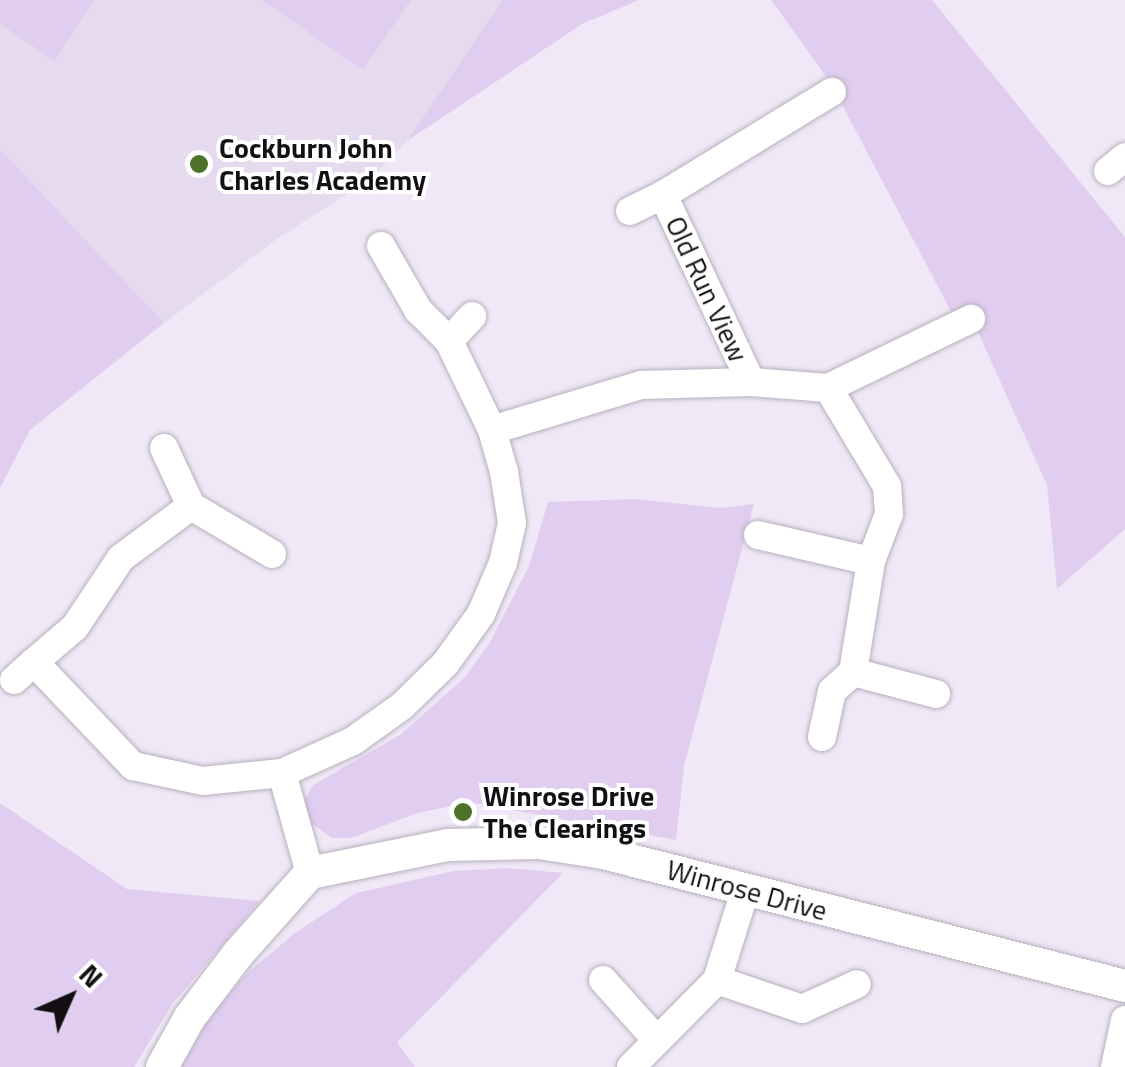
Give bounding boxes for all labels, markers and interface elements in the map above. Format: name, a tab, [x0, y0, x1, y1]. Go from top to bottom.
place label: Cockburn John Charles Academy	[219, 131, 426, 197]
marker: Cockburn John Charles Academy	[188, 153, 210, 175]
street label: Old Run View	[659, 211, 755, 367]
place label: Winrose Drive The Clearings	[483, 779, 654, 845]
marker: Winrose Drive The Clearings	[452, 801, 474, 823]
street label: Winrose Drive	[663, 852, 831, 928]
north arrow	[20, 947, 120, 1047]
text: N	[70, 953, 114, 997]

